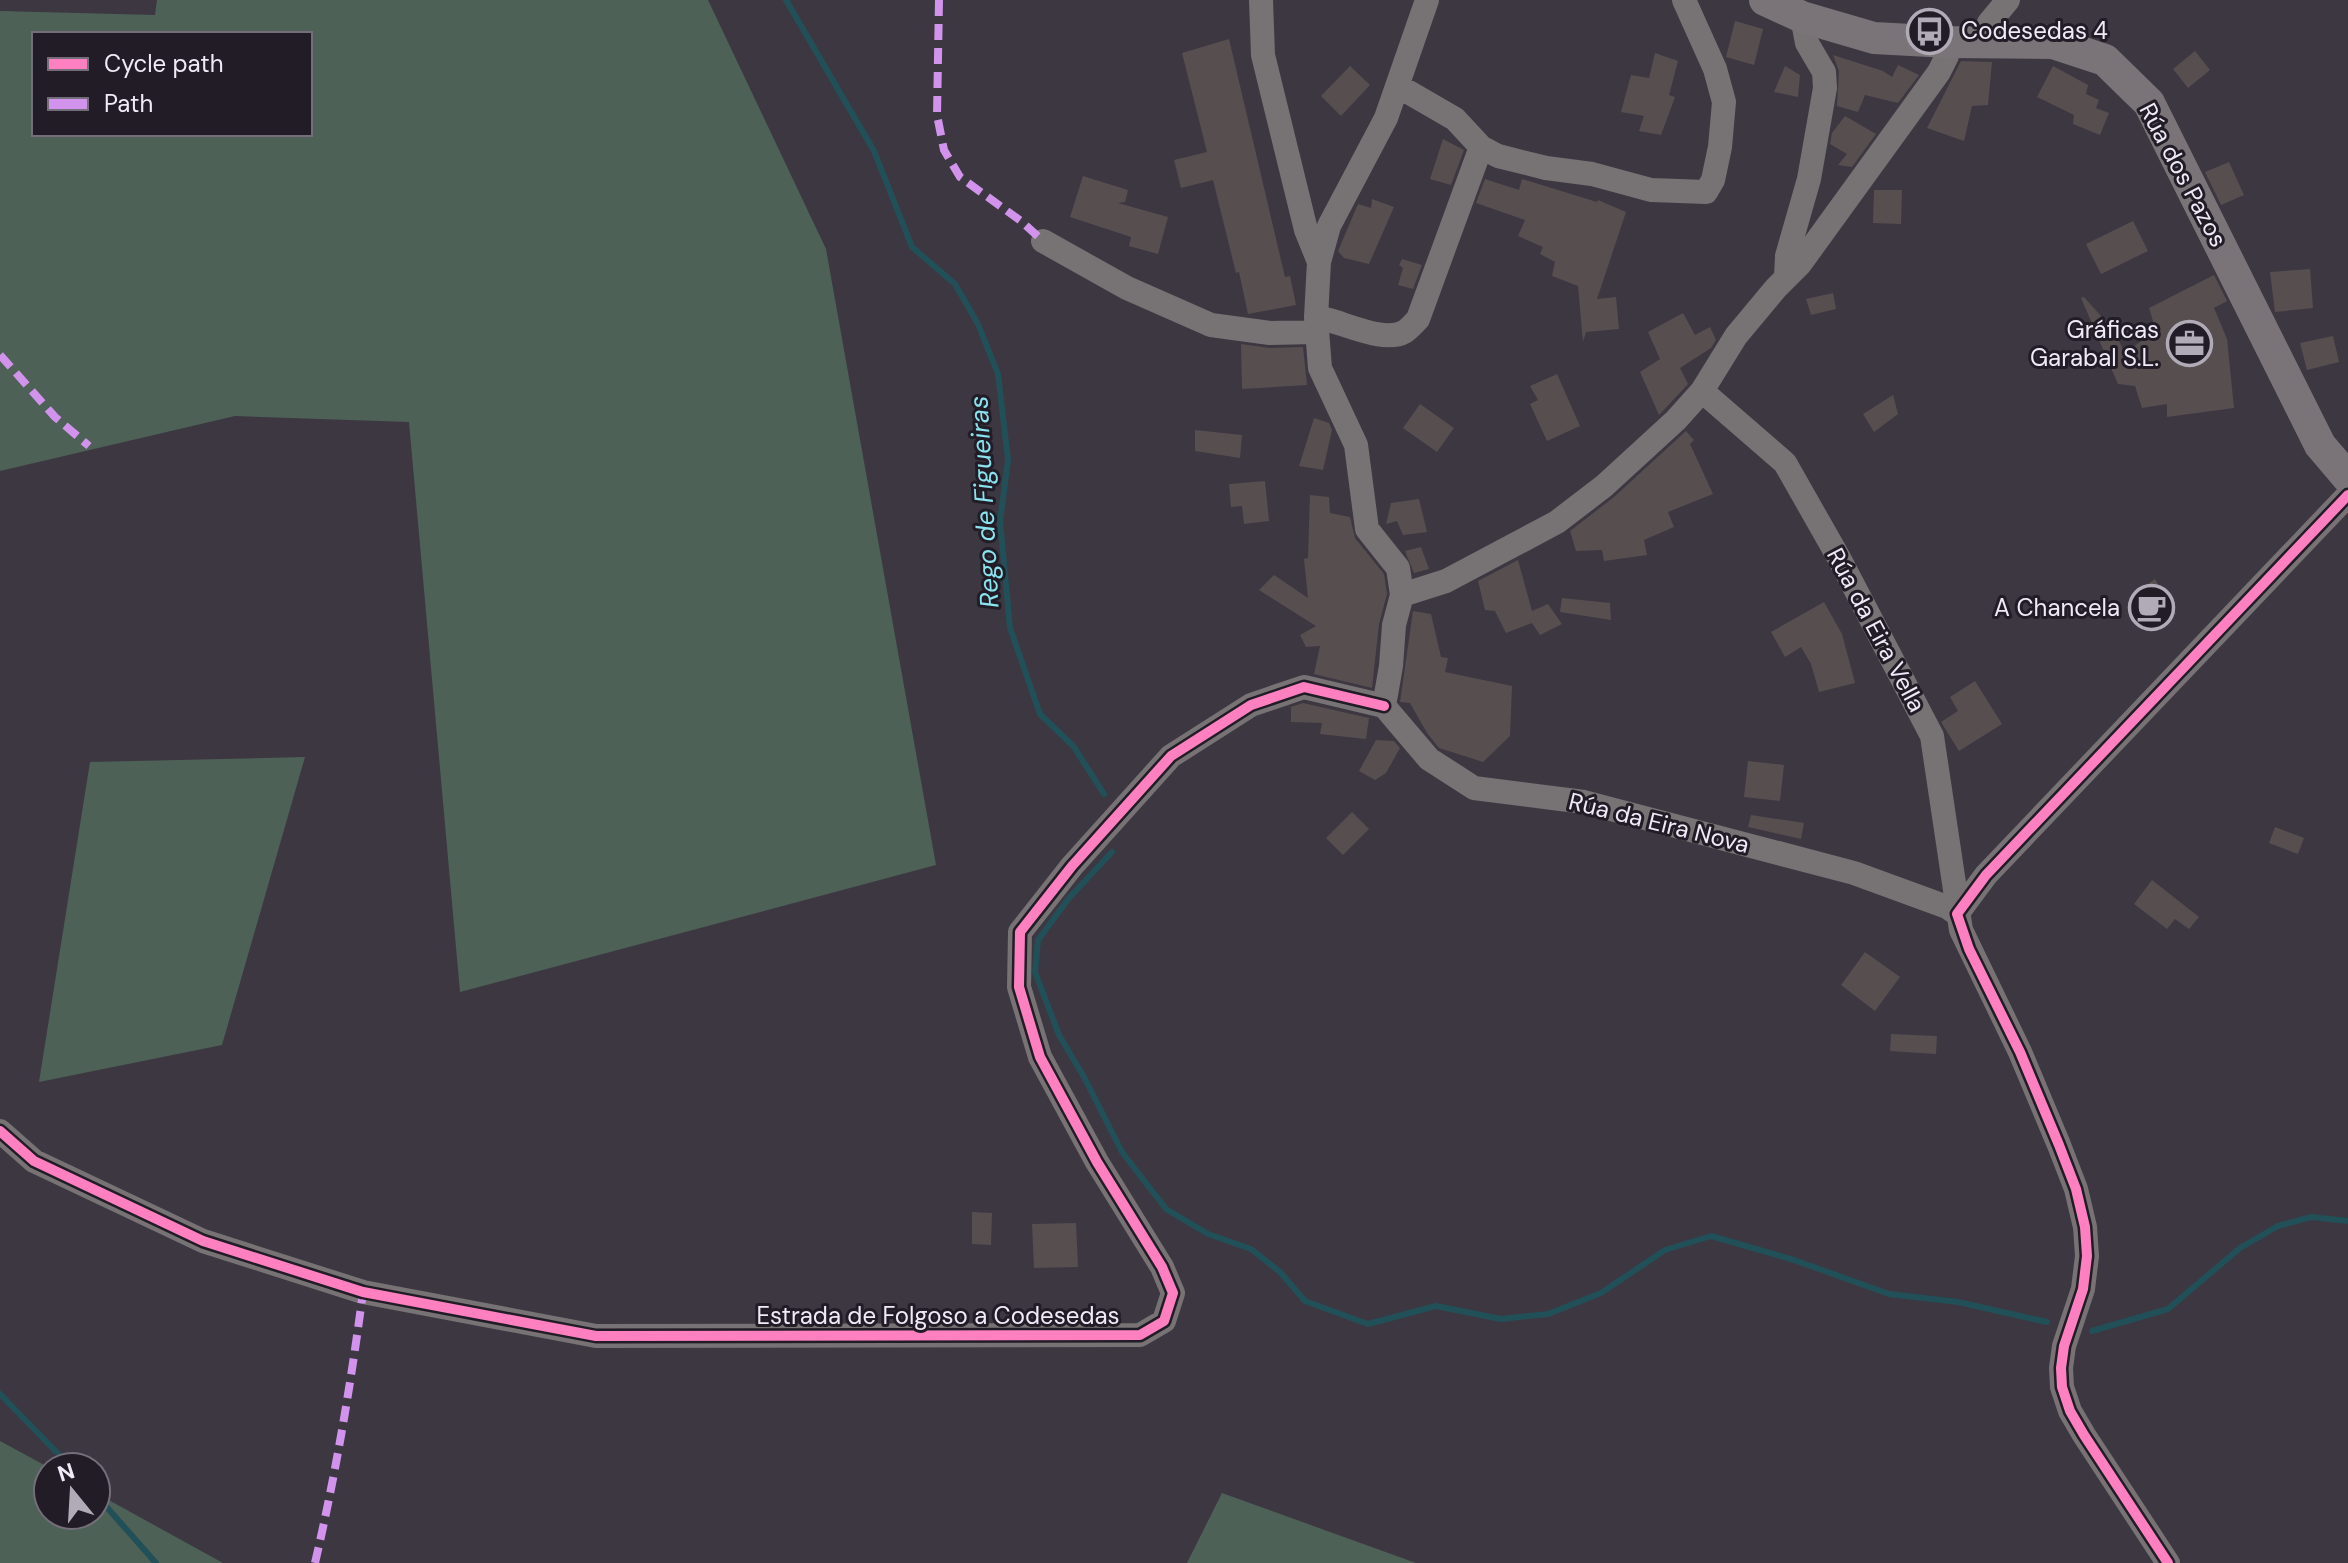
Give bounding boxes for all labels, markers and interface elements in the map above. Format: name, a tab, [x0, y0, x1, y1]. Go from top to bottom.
bus stop icon: Codesedas 4	[1906, 7, 1954, 55]
place label: Codesedas 4	[1961, 15, 2108, 46]
legend	[32, 32, 312, 136]
text: Cycle path	[104, 48, 223, 79]
text: Path	[104, 88, 153, 119]
street label: Rúa dos Pazos	[2132, 97, 2234, 252]
place label: Gráficas Garabal S.L.	[2030, 314, 2159, 373]
office icon: Gráficas Garabal S.L.	[2166, 320, 2214, 368]
water label: Rego de Figueiras	[961, 395, 1007, 609]
street label: Rúa da Eira Vella	[1820, 542, 1933, 717]
cafe icon: A Chancela	[2127, 584, 2175, 632]
place label: A Chancela	[1994, 592, 2120, 623]
street label: Rúa da Eira Nova	[1566, 785, 1753, 860]
street label: Estrada de Folgoso a Codesedas	[756, 1300, 1120, 1331]
north arrow	[32, 1451, 112, 1531]
text: N	[54, 1456, 78, 1489]

